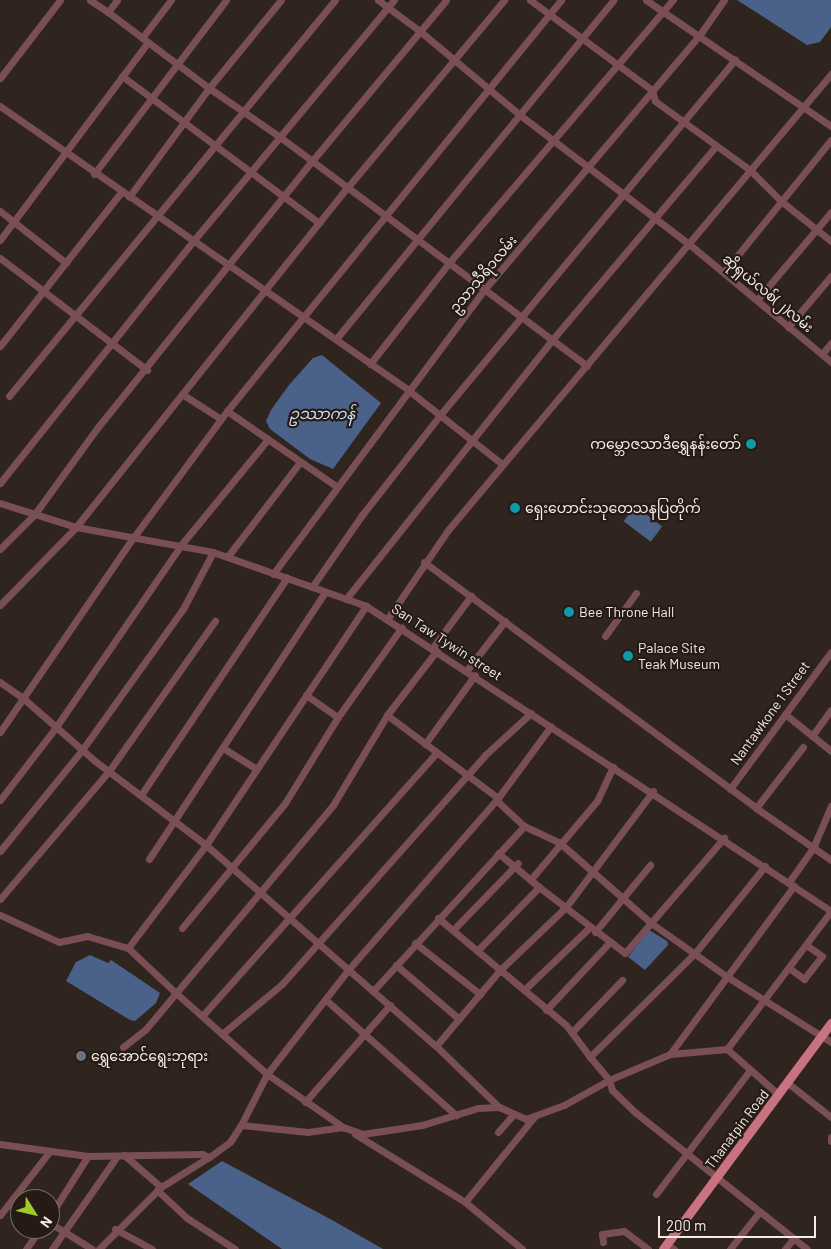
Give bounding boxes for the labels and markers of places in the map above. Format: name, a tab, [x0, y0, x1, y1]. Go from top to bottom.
place label: ကမ္ဘောဇသာဒီရွှေနန်းတော်	[590, 436, 741, 452]
marker: ကမ္ဘောဇသာဒီရွှေနန်းတော်	[745, 438, 757, 450]
place label: ရှေးဟောင်းသုတေသနပြတိုက်	[525, 500, 701, 516]
marker: ရှေးဟောင်းသုတေသနပြတိုက်	[509, 502, 521, 514]
place label: Bee Throne Hall	[579, 604, 674, 620]
marker: Bee Throne Hall	[563, 606, 575, 618]
place label: Palace Site Teak Museum	[638, 640, 720, 672]
marker: Palace Site Teak Museum	[622, 650, 634, 662]
place label: ရွှေအောင်ရွေးဘုရား	[91, 1048, 208, 1064]
marker: ရွှေအောင်ရွေးဘုရား	[75, 1050, 87, 1062]

